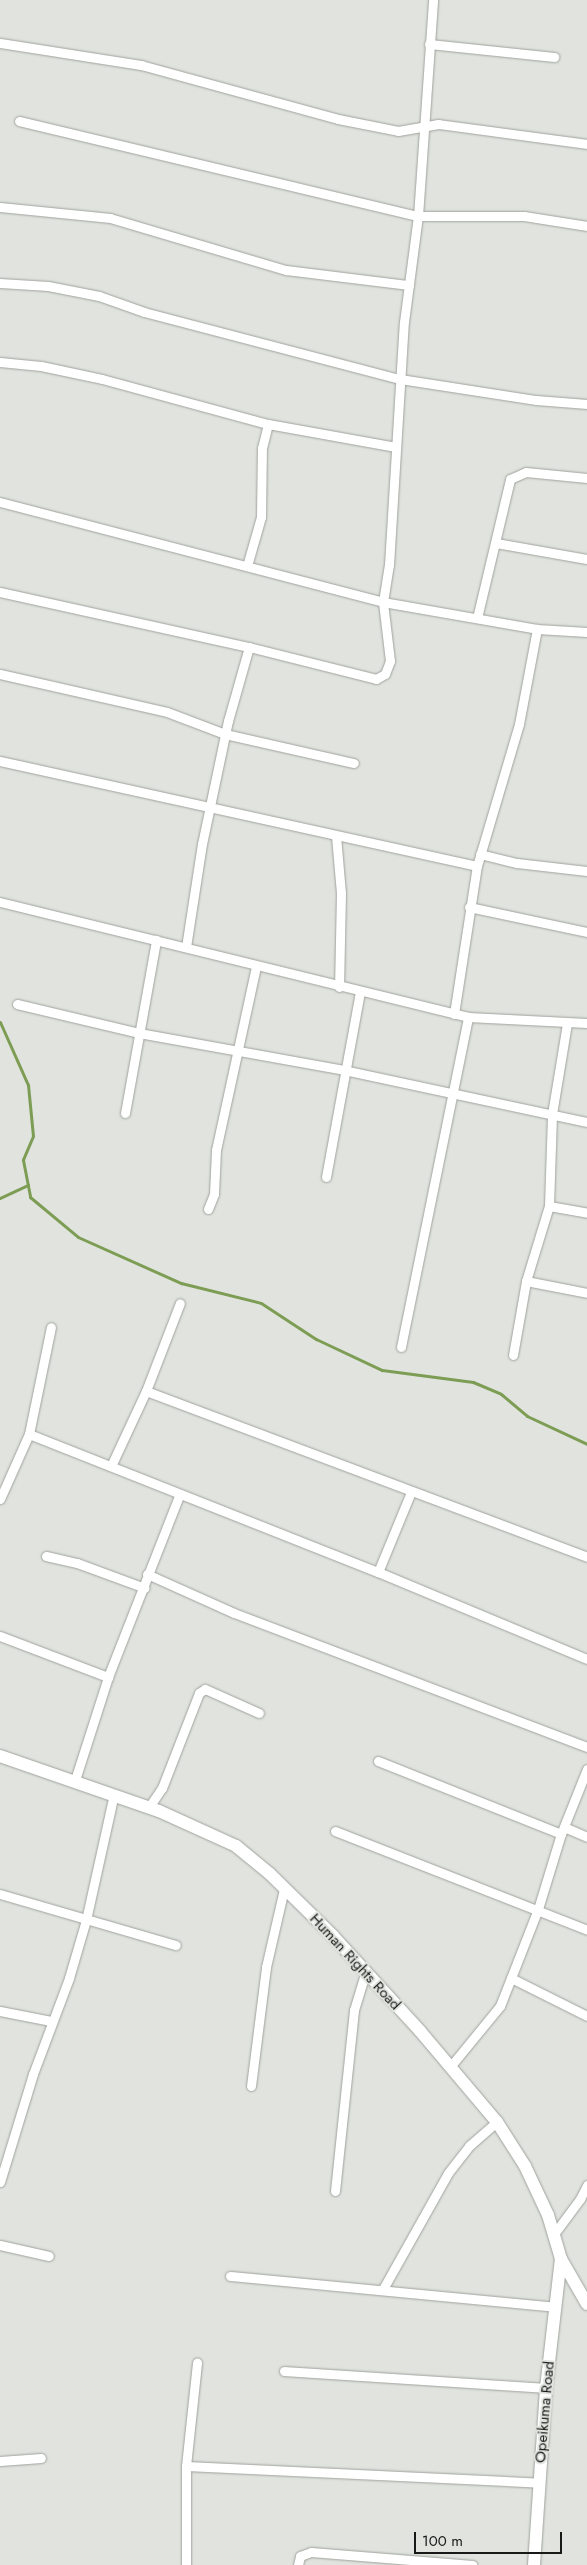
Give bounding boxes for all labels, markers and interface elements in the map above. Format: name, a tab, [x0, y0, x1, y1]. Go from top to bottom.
street label: Human Rights Road	[306, 1910, 404, 2014]
street label: Opeikuma Road	[532, 2360, 558, 2464]
scale bar	[417, 2522, 564, 2554]
text: 100 m	[422, 2530, 463, 2552]

